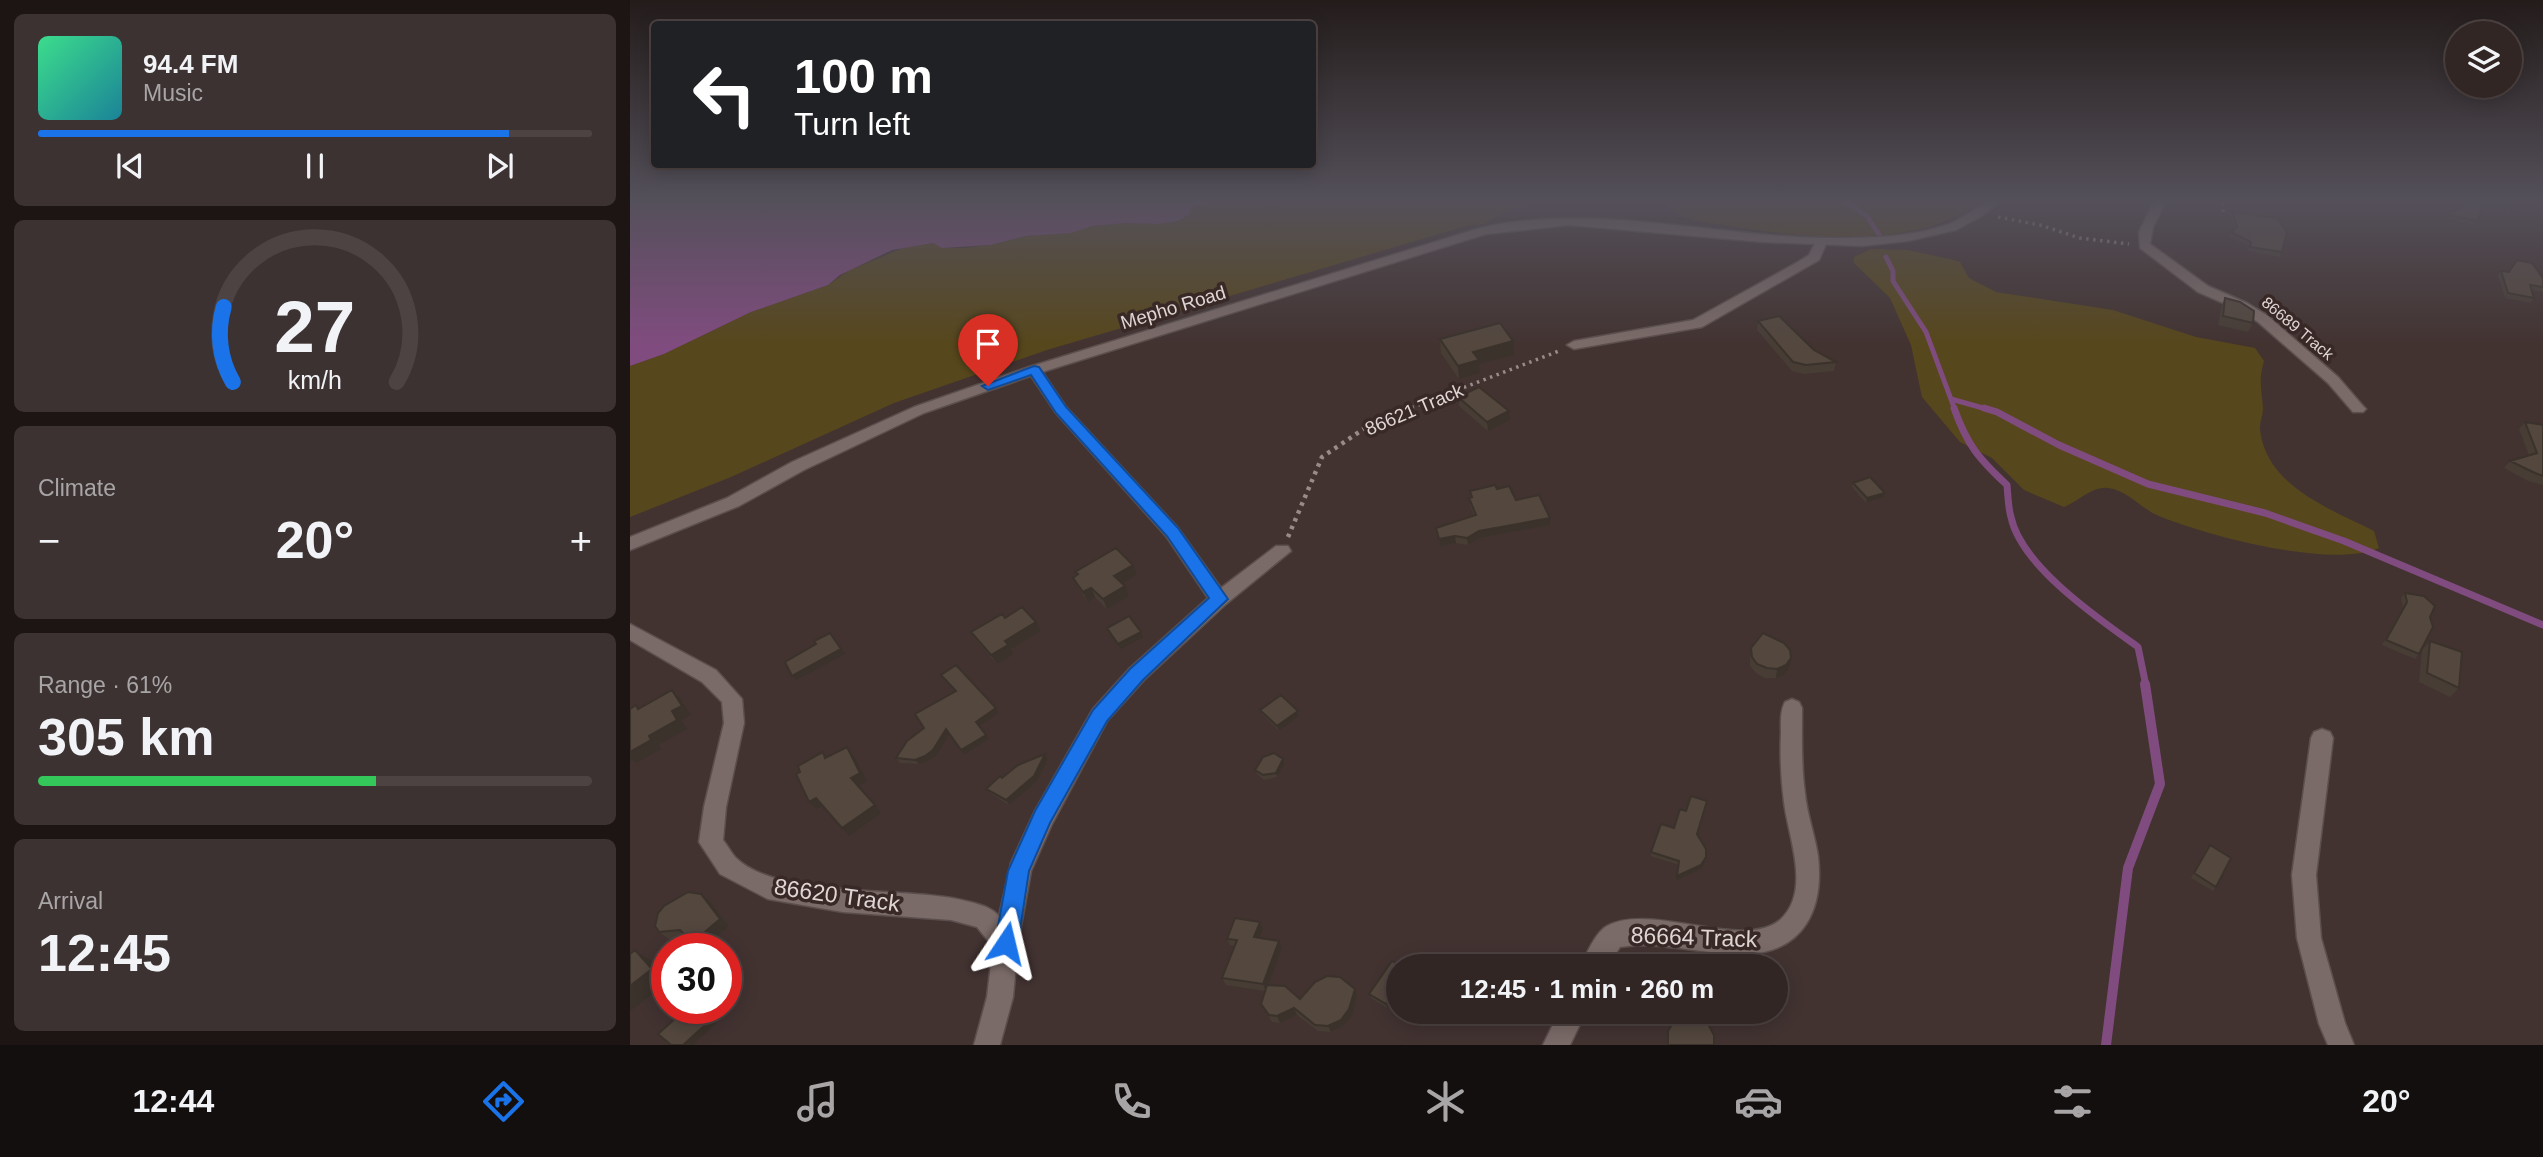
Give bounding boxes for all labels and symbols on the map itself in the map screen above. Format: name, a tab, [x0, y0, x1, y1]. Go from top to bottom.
street label: Mepho Road	[1118, 282, 1228, 333]
street label: 86689 Track	[2258, 294, 2338, 364]
pin	[958, 314, 1018, 386]
street label: 86621 Track	[1362, 379, 1467, 440]
street label: 86620 Track	[773, 873, 902, 917]
position arrow	[969, 906, 1043, 980]
street label: 86664 Track	[1630, 922, 1758, 952]
speed limit sign: 30	[651, 933, 742, 1024]

